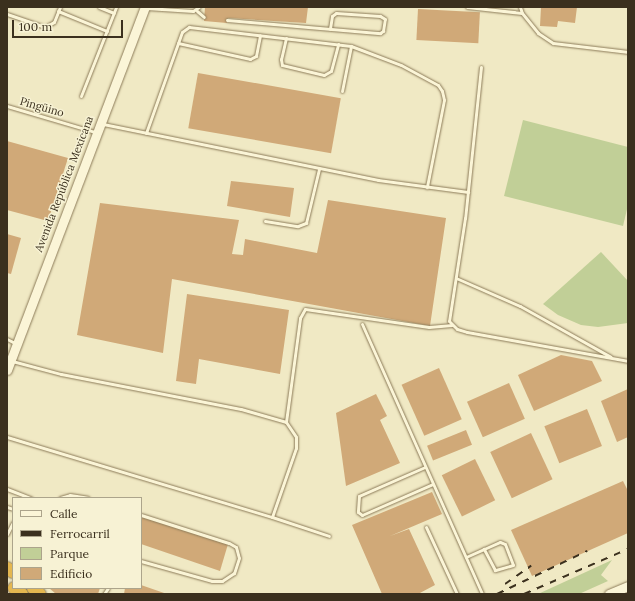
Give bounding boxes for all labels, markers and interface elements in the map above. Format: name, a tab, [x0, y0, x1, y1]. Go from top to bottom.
scale bar	[14, 12, 125, 38]
text: 100 m	[19, 19, 52, 34]
street label: Pingüino	[18, 94, 66, 120]
street label: Avenida República Mexicana	[32, 114, 96, 254]
legend	[12, 497, 142, 589]
text: Calle	[50, 506, 78, 521]
text: Ferrocarril	[50, 526, 110, 541]
text: Parque	[50, 546, 89, 561]
text: Edificio	[50, 566, 92, 581]

